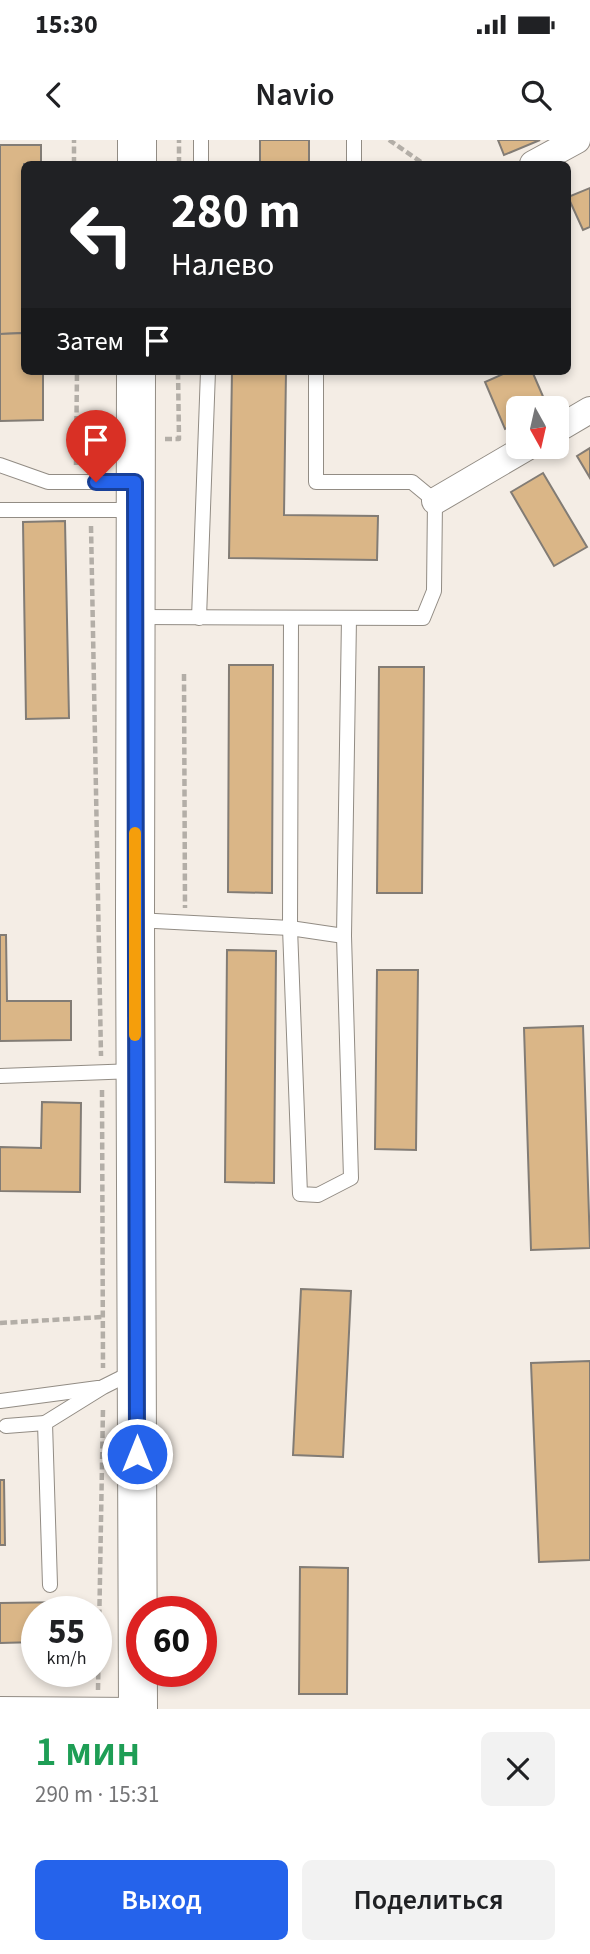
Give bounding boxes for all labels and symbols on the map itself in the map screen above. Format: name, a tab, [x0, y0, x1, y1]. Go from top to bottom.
north arrow	[506, 396, 569, 458]
pin	[66, 410, 126, 482]
position arrow	[100, 1417, 174, 1491]
speed limit sign: 60	[126, 1596, 217, 1687]

